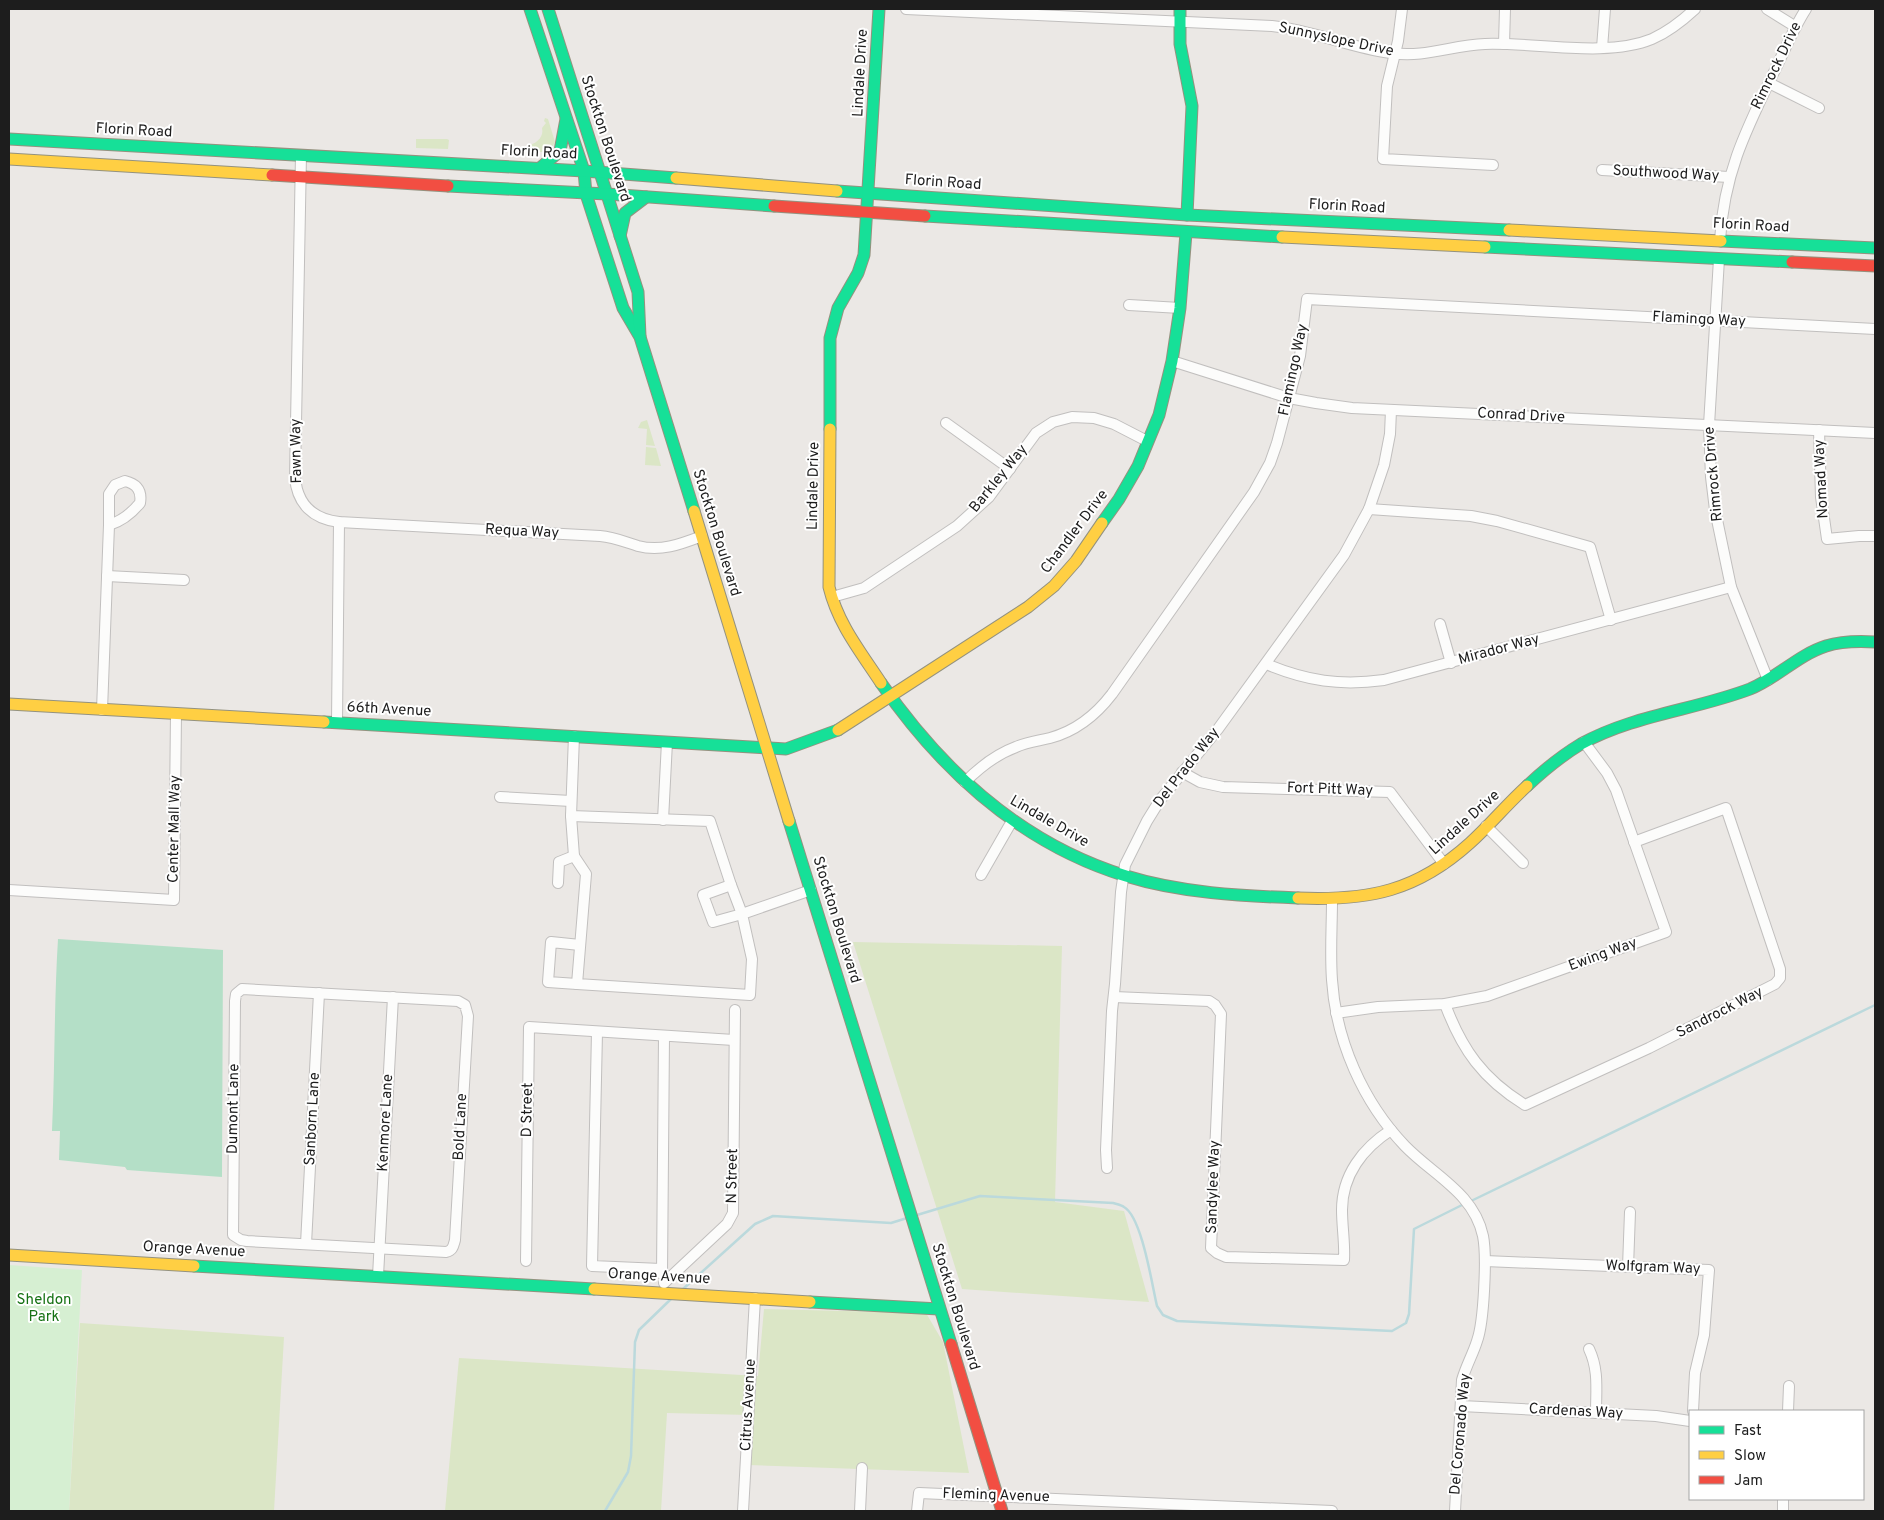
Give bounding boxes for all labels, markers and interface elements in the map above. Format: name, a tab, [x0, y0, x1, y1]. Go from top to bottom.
street label: Sunnyslope Drive	[1277, 19, 1395, 61]
street label: Rimrock Drive	[1748, 19, 1806, 113]
street label: Lindale Drive	[849, 28, 873, 118]
street label: Stockton Boulevard	[576, 73, 634, 205]
street label: Florin Road	[95, 120, 173, 142]
street label: Florin Road	[500, 142, 578, 164]
street label: Southwood Way	[1612, 162, 1720, 186]
street label: Florin Road	[904, 171, 982, 195]
street label: Florin Road	[1308, 196, 1386, 218]
street label: Florin Road	[1712, 215, 1790, 237]
street label: Flamingo Way	[1652, 308, 1746, 332]
street label: Flamingo Way	[1275, 322, 1313, 418]
street label: Conrad Drive	[1477, 404, 1565, 428]
street label: Fawn Way	[287, 418, 307, 484]
street label: Rimrock Drive	[1700, 426, 1728, 522]
street label: Nomad Way	[1810, 439, 1834, 519]
street label: Barkley Way	[966, 441, 1032, 517]
street label: Lindale Drive	[804, 442, 824, 530]
street label: Stockton Boulevard	[688, 467, 744, 599]
street label: Chandler Drive	[1037, 486, 1113, 578]
street label: Requa Way	[485, 521, 560, 543]
street label: Mirador Way	[1456, 630, 1542, 670]
street label: 66th Avenue	[346, 698, 432, 722]
street label: Del Prado Way	[1150, 724, 1224, 812]
street label: Center Mall Way	[165, 775, 185, 883]
street label: Fort Pitt Way	[1286, 779, 1374, 801]
street label: Lindale Drive	[1426, 786, 1504, 860]
street label: Lindale Drive	[1006, 792, 1092, 852]
street label: Stockton Boulevard	[808, 854, 864, 986]
street label: Ewing Way	[1566, 934, 1640, 976]
street label: Sandrock Way	[1673, 983, 1767, 1043]
street label: Dumont Lane	[224, 1064, 244, 1154]
street label: Sanborn Lane	[301, 1072, 325, 1166]
street label: Kenmore Lane	[374, 1074, 398, 1172]
street label: D Street	[518, 1082, 538, 1138]
street label: Bold Lane	[450, 1093, 472, 1161]
street label: Sandylee Way	[1203, 1140, 1225, 1234]
street label: N Street	[723, 1148, 743, 1204]
street label: Orange Avenue	[142, 1238, 246, 1262]
street label: Stockton Boulevard	[927, 1241, 983, 1373]
street label: Wolfgram Way	[1605, 1257, 1701, 1279]
street label: Orange Avenue	[607, 1265, 711, 1289]
park label: Sheldon Park	[17, 1291, 71, 1327]
street label: Citrus Avenue	[737, 1358, 761, 1452]
street label: Del Coronado Way	[1446, 1372, 1476, 1496]
street label: Cardenas Way	[1528, 1400, 1624, 1424]
legend	[1689, 1410, 1864, 1500]
text: Fast	[1734, 1422, 1762, 1441]
text: Slow	[1734, 1447, 1766, 1466]
text: Jam	[1734, 1472, 1763, 1491]
street label: Fleming Avenue	[942, 1485, 1050, 1507]

